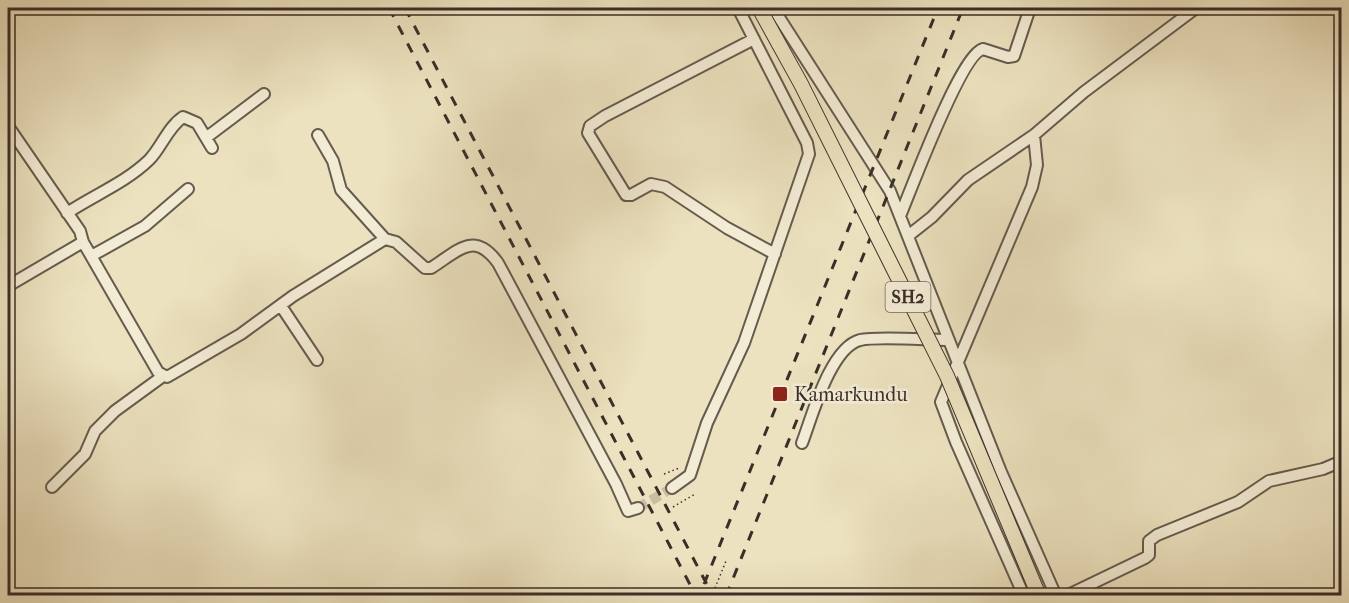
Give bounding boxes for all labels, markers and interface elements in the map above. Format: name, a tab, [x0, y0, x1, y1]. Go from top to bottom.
road number: SH2	[886, 282, 930, 312]
place label: Kamarkundu	[794, 383, 908, 406]
marker: Kamarkundu	[771, 385, 789, 403]

